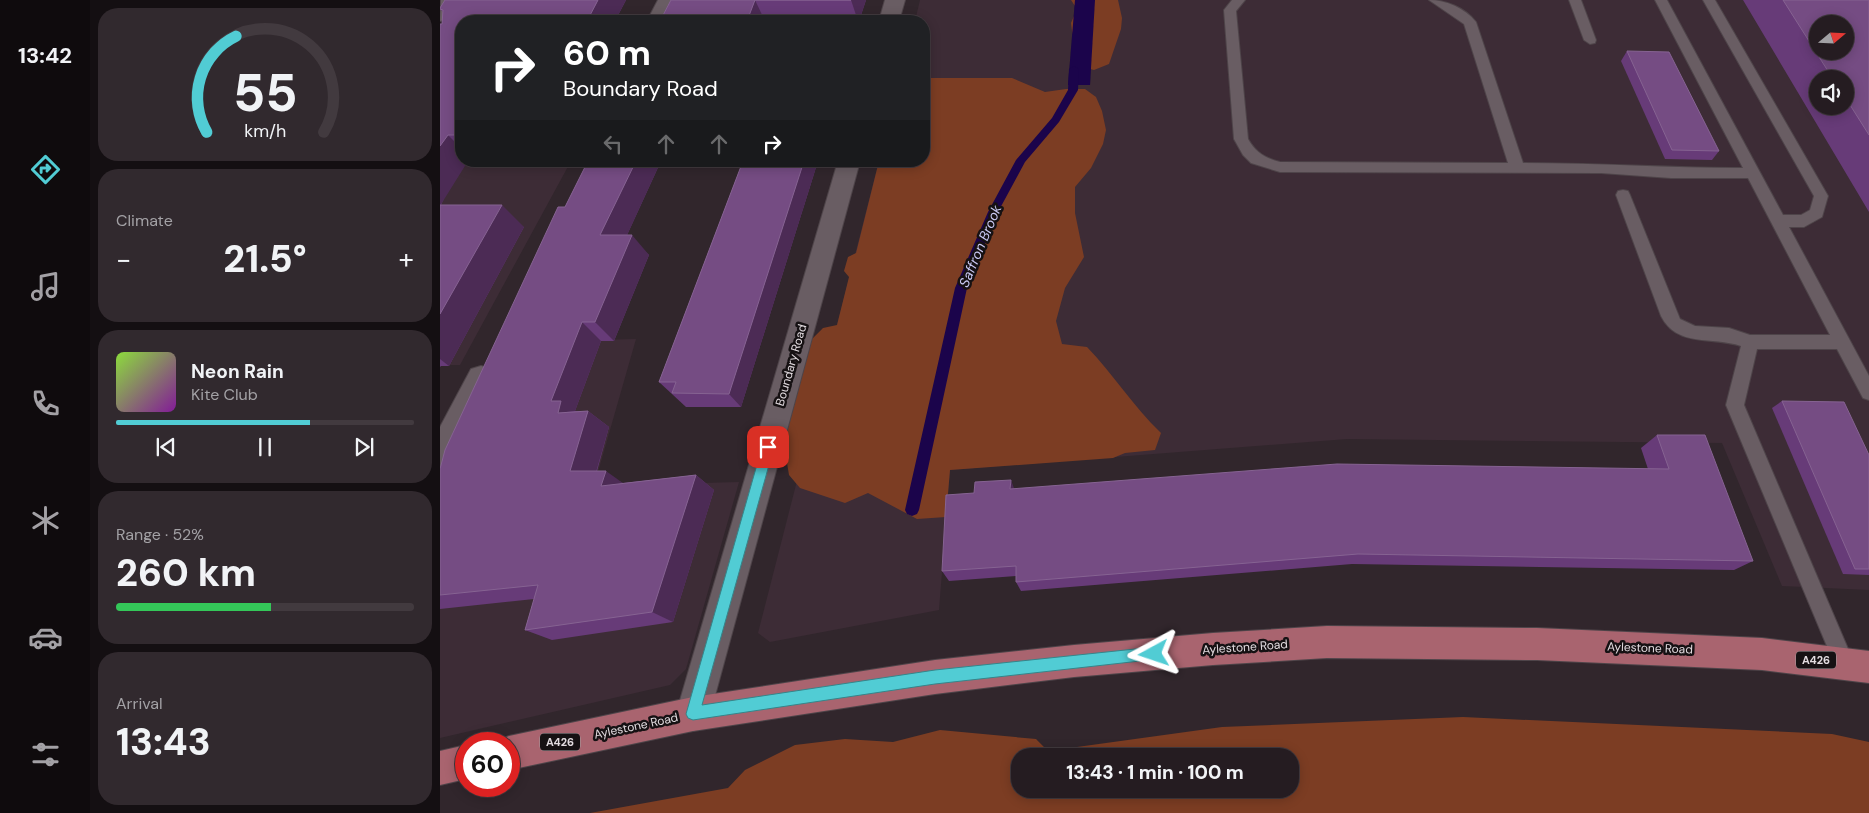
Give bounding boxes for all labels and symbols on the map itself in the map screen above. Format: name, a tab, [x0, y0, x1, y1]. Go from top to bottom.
north arrow	[1809, 15, 1854, 60]
water label: Saffron Brook	[955, 201, 1006, 290]
street label: Boundary Road	[772, 322, 810, 408]
pin	[747, 426, 789, 468]
position arrow	[1127, 627, 1179, 679]
street label: Aylestone Road	[1202, 636, 1288, 658]
street label: Aylestone Road	[1607, 639, 1693, 657]
road number: A426	[1796, 652, 1836, 668]
street label: Aylestone Road	[592, 709, 680, 743]
speed limit sign: 60	[455, 732, 520, 797]
road number: A426	[540, 734, 580, 750]

